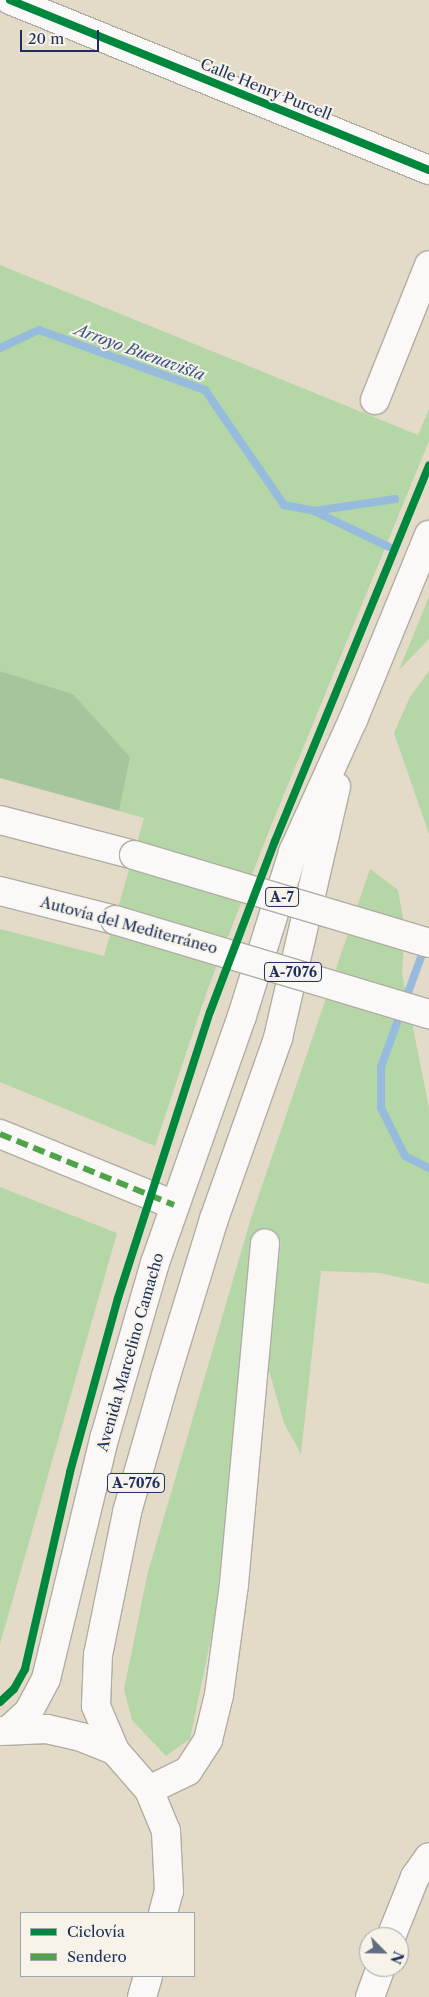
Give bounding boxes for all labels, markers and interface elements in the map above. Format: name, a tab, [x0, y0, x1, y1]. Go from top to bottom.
scale bar	[22, 20, 101, 52]
text: 20 m	[28, 29, 64, 48]
street label: Calle Henry Purcell	[198, 54, 334, 124]
water label: Arroyo Buenavista	[73, 320, 207, 384]
road number: A-7	[264, 886, 300, 909]
street label: Autovía del Mediterráneo	[38, 893, 220, 957]
road number: A-7076	[263, 960, 323, 984]
street label: Avenida Marcelino Camacho	[93, 1250, 167, 1454]
road number: A-7076	[106, 1472, 166, 1495]
legend	[20, 1912, 195, 1977]
text: Ciclovía	[67, 1922, 125, 1941]
north arrow	[359, 1927, 409, 1977]
text: Sendero	[67, 1947, 127, 1966]
text: N	[386, 1948, 408, 1967]

